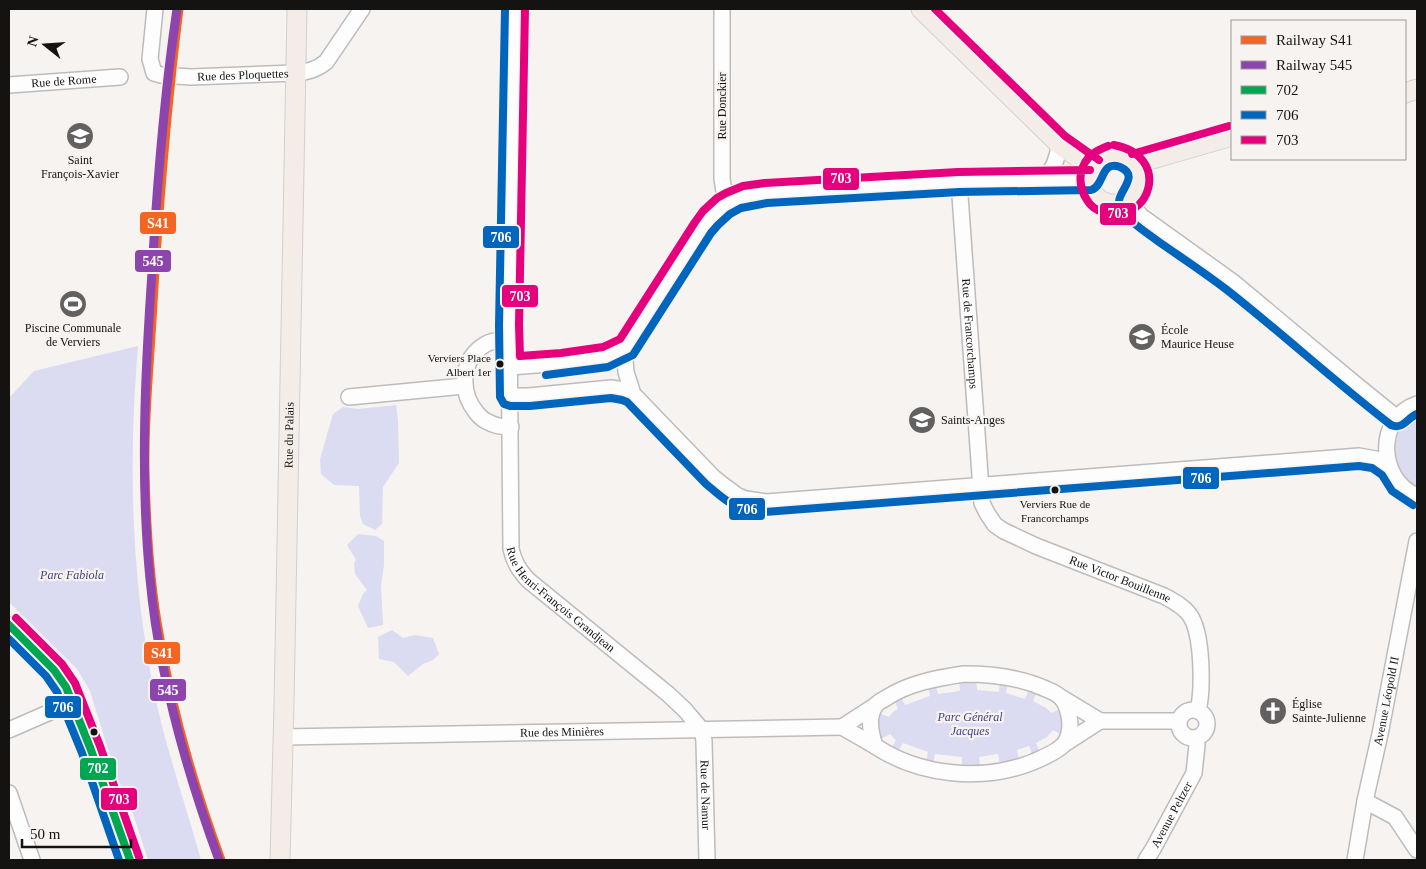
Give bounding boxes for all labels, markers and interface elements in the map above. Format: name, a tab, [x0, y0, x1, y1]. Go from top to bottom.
north arrow	[20, 20, 70, 70]
legend	[1231, 20, 1406, 160]
text: Railway S41	[1276, 32, 1353, 48]
text: N	[24, 34, 42, 48]
text: Railway 545	[1276, 57, 1352, 73]
street label: Rue des Ploquettes	[197, 66, 289, 84]
street label: Rue de Rome	[31, 72, 97, 90]
street label: Rue Donckier	[715, 73, 729, 139]
text: 702	[1276, 82, 1299, 98]
text: 706	[1276, 107, 1299, 123]
school or university icon: Saint François-Xavier	[65, 121, 95, 151]
text: 703	[1276, 132, 1299, 148]
place label: Saint François-Xavier	[41, 153, 119, 181]
line badge: 703	[822, 167, 860, 191]
text: 703	[831, 171, 852, 186]
line badge: 703	[1099, 202, 1137, 226]
text: 703	[1108, 206, 1129, 221]
line badge: S41	[139, 211, 177, 235]
text: S41	[147, 216, 169, 231]
line badge: 706	[482, 225, 520, 249]
text: 706	[491, 230, 512, 245]
line badge: 545	[134, 249, 172, 273]
text: 545	[143, 254, 164, 269]
street label: Rue de Francorchamps	[959, 278, 981, 390]
line badge: 703	[501, 284, 539, 308]
sports icon: Piscine Communale de Verviers	[58, 289, 88, 319]
text: 703	[510, 289, 531, 304]
place label: Piscine Communale de Verviers	[25, 321, 121, 349]
school or university icon: École Maurice Heuse	[1127, 322, 1157, 352]
place label: École Maurice Heuse	[1161, 323, 1234, 351]
place label: Verviers Place Albert 1er	[428, 352, 491, 378]
marker: Verviers Place Albert 1er	[495, 359, 505, 369]
street label: Rue du Palais	[281, 402, 297, 468]
school or university icon: Saints-Anges	[907, 405, 937, 435]
place label: Saints-Anges	[941, 413, 1005, 427]
line badge: 706	[1182, 466, 1220, 490]
text: 706	[1191, 471, 1212, 486]
marker: Verviers Rue de Francorchamps	[1050, 485, 1060, 495]
line badge: 706	[728, 497, 766, 521]
place label: Verviers Rue de Francorchamps	[1020, 498, 1090, 524]
text: 706	[737, 502, 758, 517]
street label: Rue Henri-François Grandjean	[504, 545, 618, 655]
street label: Rue Victor Bouillenne	[1067, 553, 1173, 605]
park label: Parc Fabiola	[39, 568, 104, 582]
line badge: S41	[143, 641, 181, 665]
text: S41	[151, 646, 173, 661]
street label: Avenue Léopold II	[1371, 655, 1402, 747]
line badge: 545	[149, 678, 187, 702]
text: 545	[158, 683, 179, 698]
line badge: 706	[44, 695, 82, 719]
church icon: Église Sainte-Julienne	[1258, 696, 1288, 726]
place label: Église Sainte-Julienne	[1292, 697, 1366, 725]
text: 706	[53, 700, 74, 715]
park label: Parc Général Jacques	[936, 710, 1003, 738]
street label: Rue des Minières	[520, 724, 604, 740]
unlabelled marker	[89, 727, 99, 737]
line badge: 702	[79, 757, 117, 781]
street label: Rue de Namur	[697, 760, 713, 830]
text: 702	[88, 761, 109, 776]
street label: Avenue Peltzer	[1148, 779, 1195, 850]
line badge: 703	[100, 787, 138, 811]
text: 703	[109, 792, 130, 807]
scale bar	[22, 816, 131, 848]
text: 50 m	[30, 826, 61, 842]

